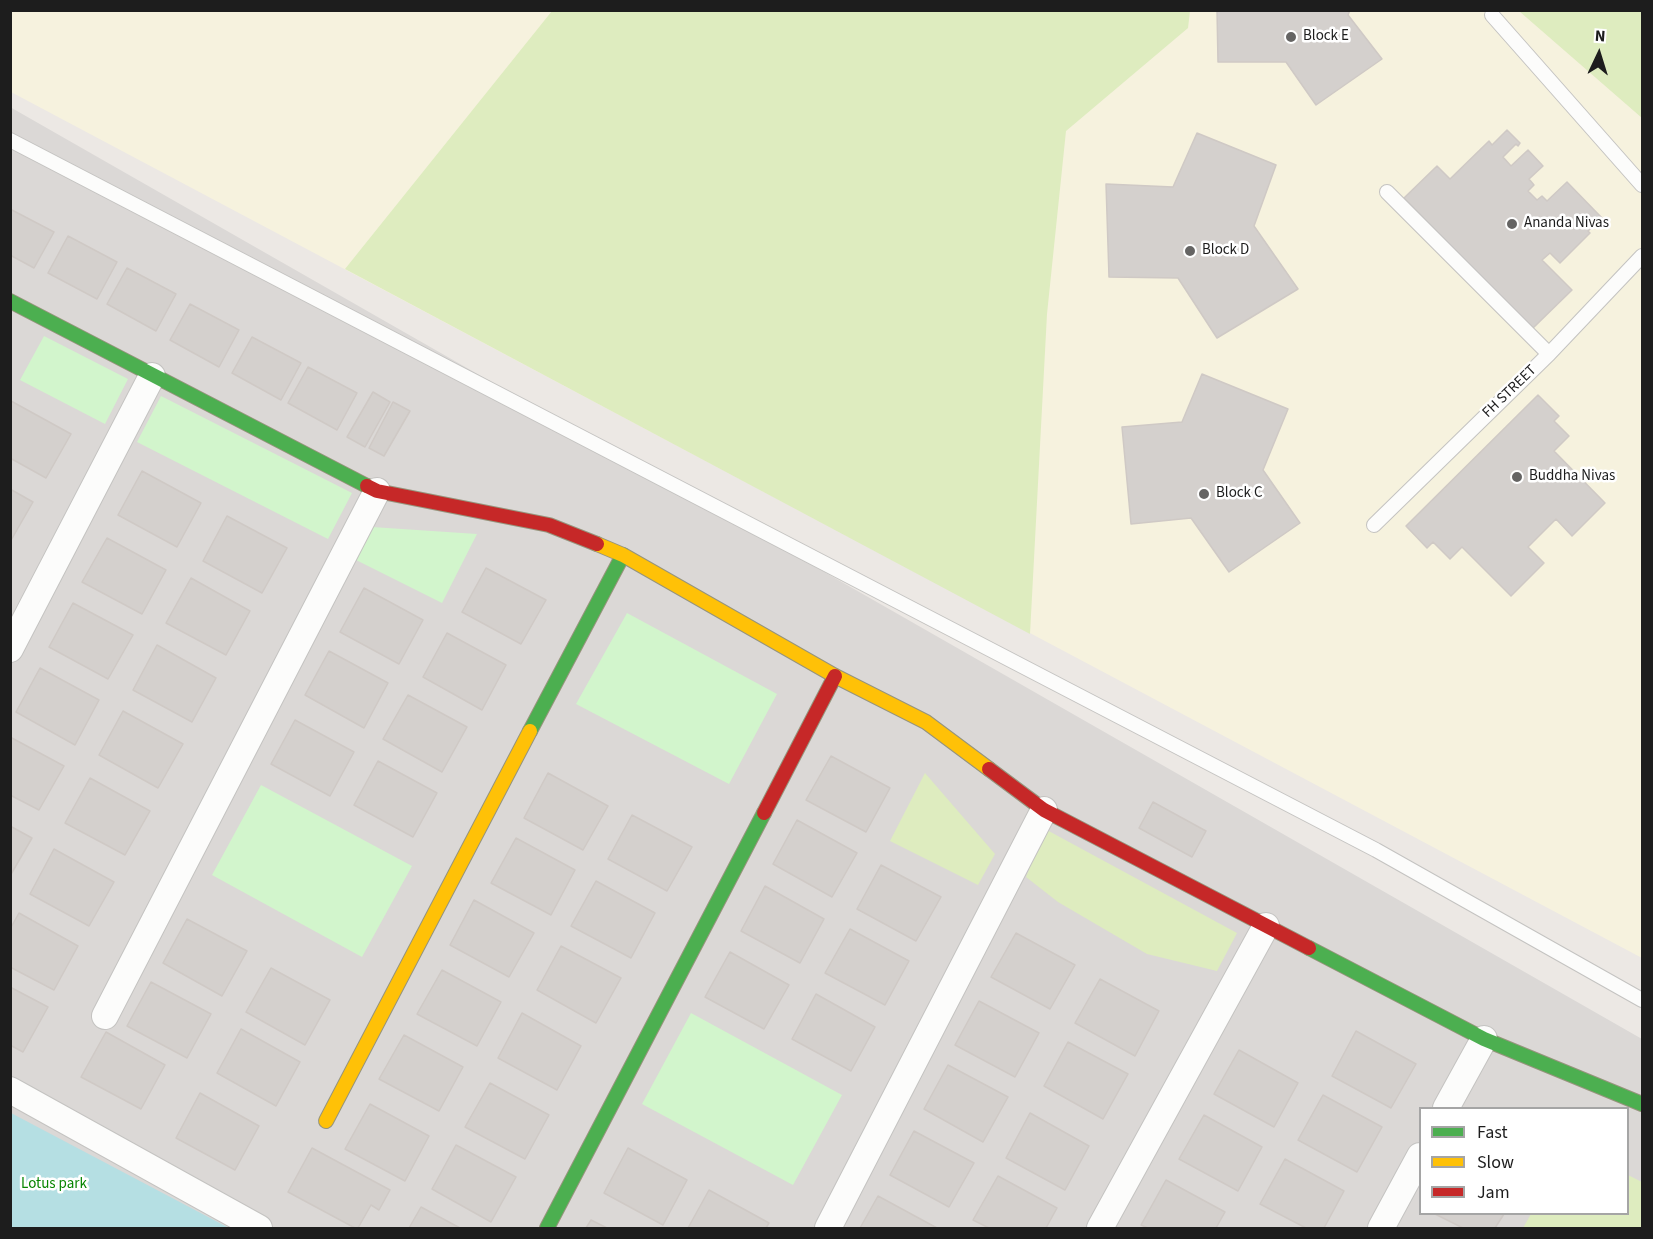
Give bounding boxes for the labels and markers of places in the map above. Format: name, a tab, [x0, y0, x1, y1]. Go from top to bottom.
place label: Block E	[1303, 28, 1349, 46]
marker: Block E	[1284, 30, 1298, 44]
place label: Ananda Nivas	[1524, 215, 1609, 233]
marker: Ananda Nivas	[1505, 217, 1519, 231]
place label: Block D	[1202, 242, 1249, 260]
marker: Block D	[1183, 244, 1197, 258]
place label: Buddha Nivas	[1529, 468, 1615, 486]
marker: Buddha Nivas	[1510, 470, 1524, 484]
place label: Block C	[1216, 485, 1263, 503]
marker: Block C	[1197, 487, 1211, 501]

